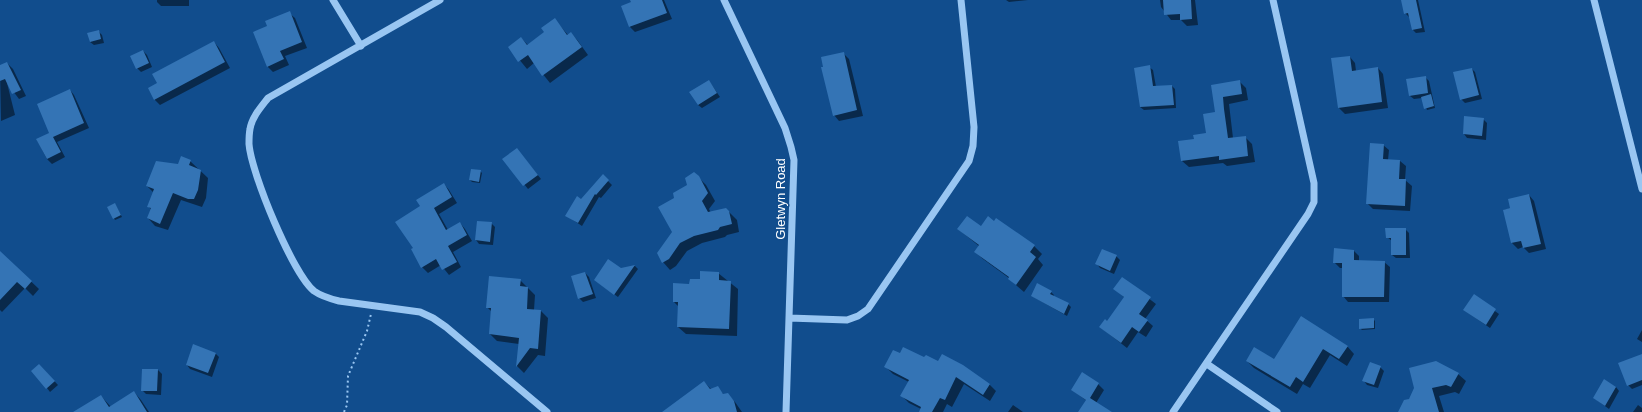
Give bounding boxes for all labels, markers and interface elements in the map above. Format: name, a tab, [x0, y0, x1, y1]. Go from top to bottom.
street label: Gletwyn Road	[773, 158, 788, 240]

